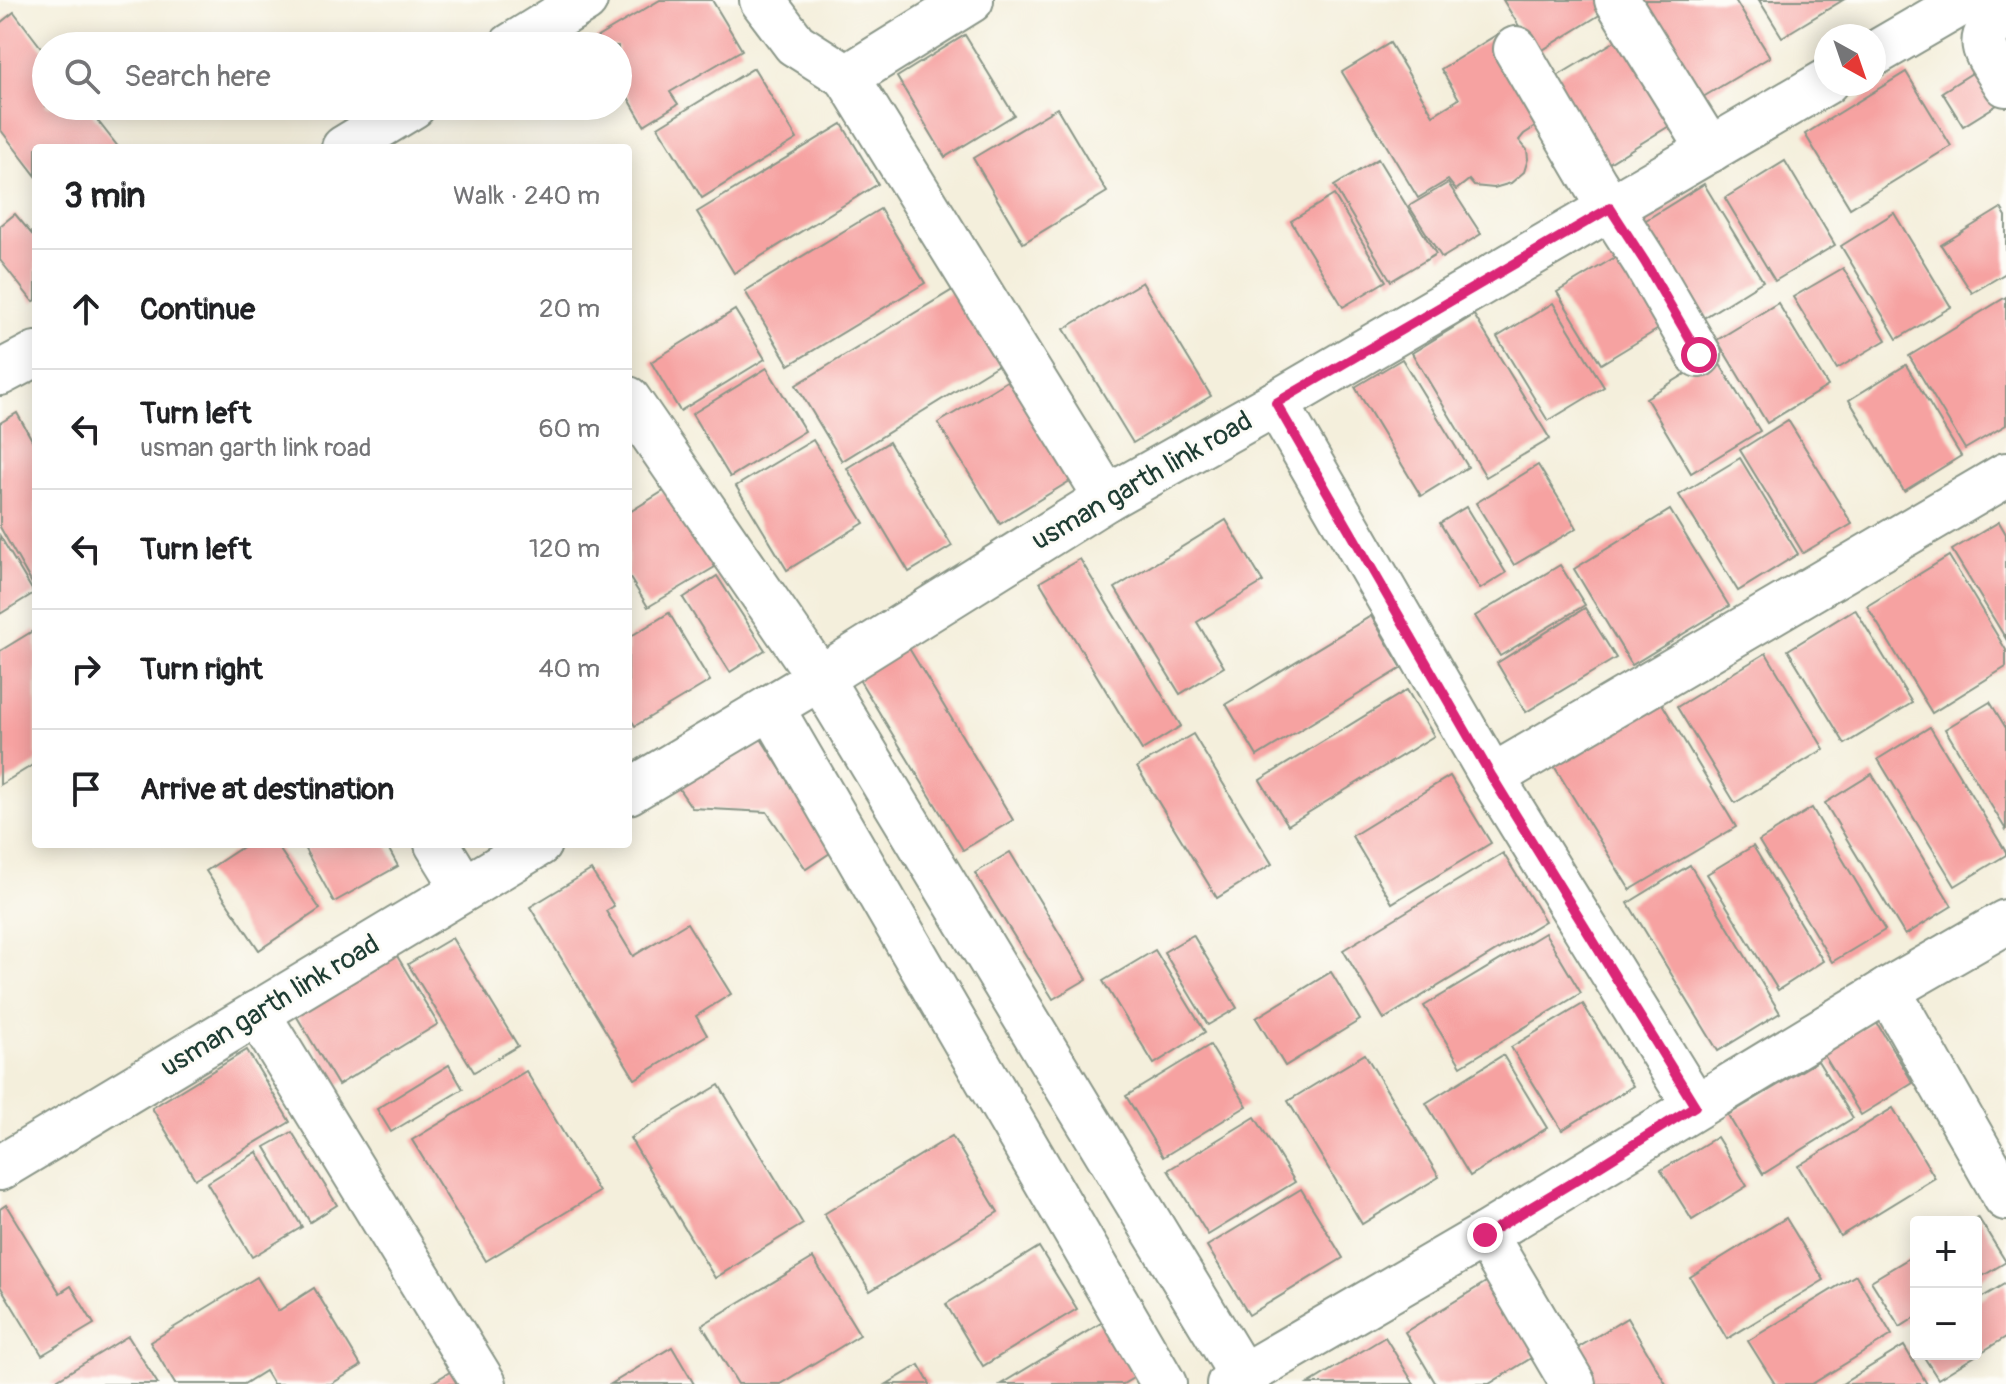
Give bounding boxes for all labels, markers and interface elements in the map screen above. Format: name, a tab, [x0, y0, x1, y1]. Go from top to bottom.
north arrow	[1814, 24, 1886, 96]
search box	[32, 32, 632, 120]
icon: search	[60, 54, 104, 98]
text: Search here	[124, 58, 271, 95]
text: 3 min	[64, 175, 146, 218]
text: Walk · 240 m	[453, 180, 600, 212]
icon: ahead	[64, 287, 108, 331]
text: Continue	[140, 291, 255, 328]
text: 20 m	[539, 293, 600, 325]
route start	[1681, 337, 1717, 373]
text: Turn left	[140, 395, 251, 432]
street label: usman garth link road	[1025, 404, 1259, 558]
icon: left	[64, 407, 108, 451]
text: 60 m	[538, 413, 600, 445]
text: usman garth link road	[140, 432, 372, 464]
icon: left	[64, 527, 108, 571]
text: Turn left	[140, 531, 251, 568]
text: 120 m	[529, 533, 600, 565]
icon: right	[64, 647, 108, 691]
text: Turn right	[140, 651, 263, 688]
text: 40 m	[538, 653, 600, 685]
icon: arrive	[64, 767, 108, 811]
text: Arrive at destination	[140, 771, 394, 808]
street label: usman garth link road	[154, 927, 386, 1085]
map controls	[1910, 1216, 1982, 1360]
button: +	[1910, 1216, 1982, 1288]
route end	[1467, 1217, 1503, 1253]
button: −	[1910, 1288, 1982, 1360]

